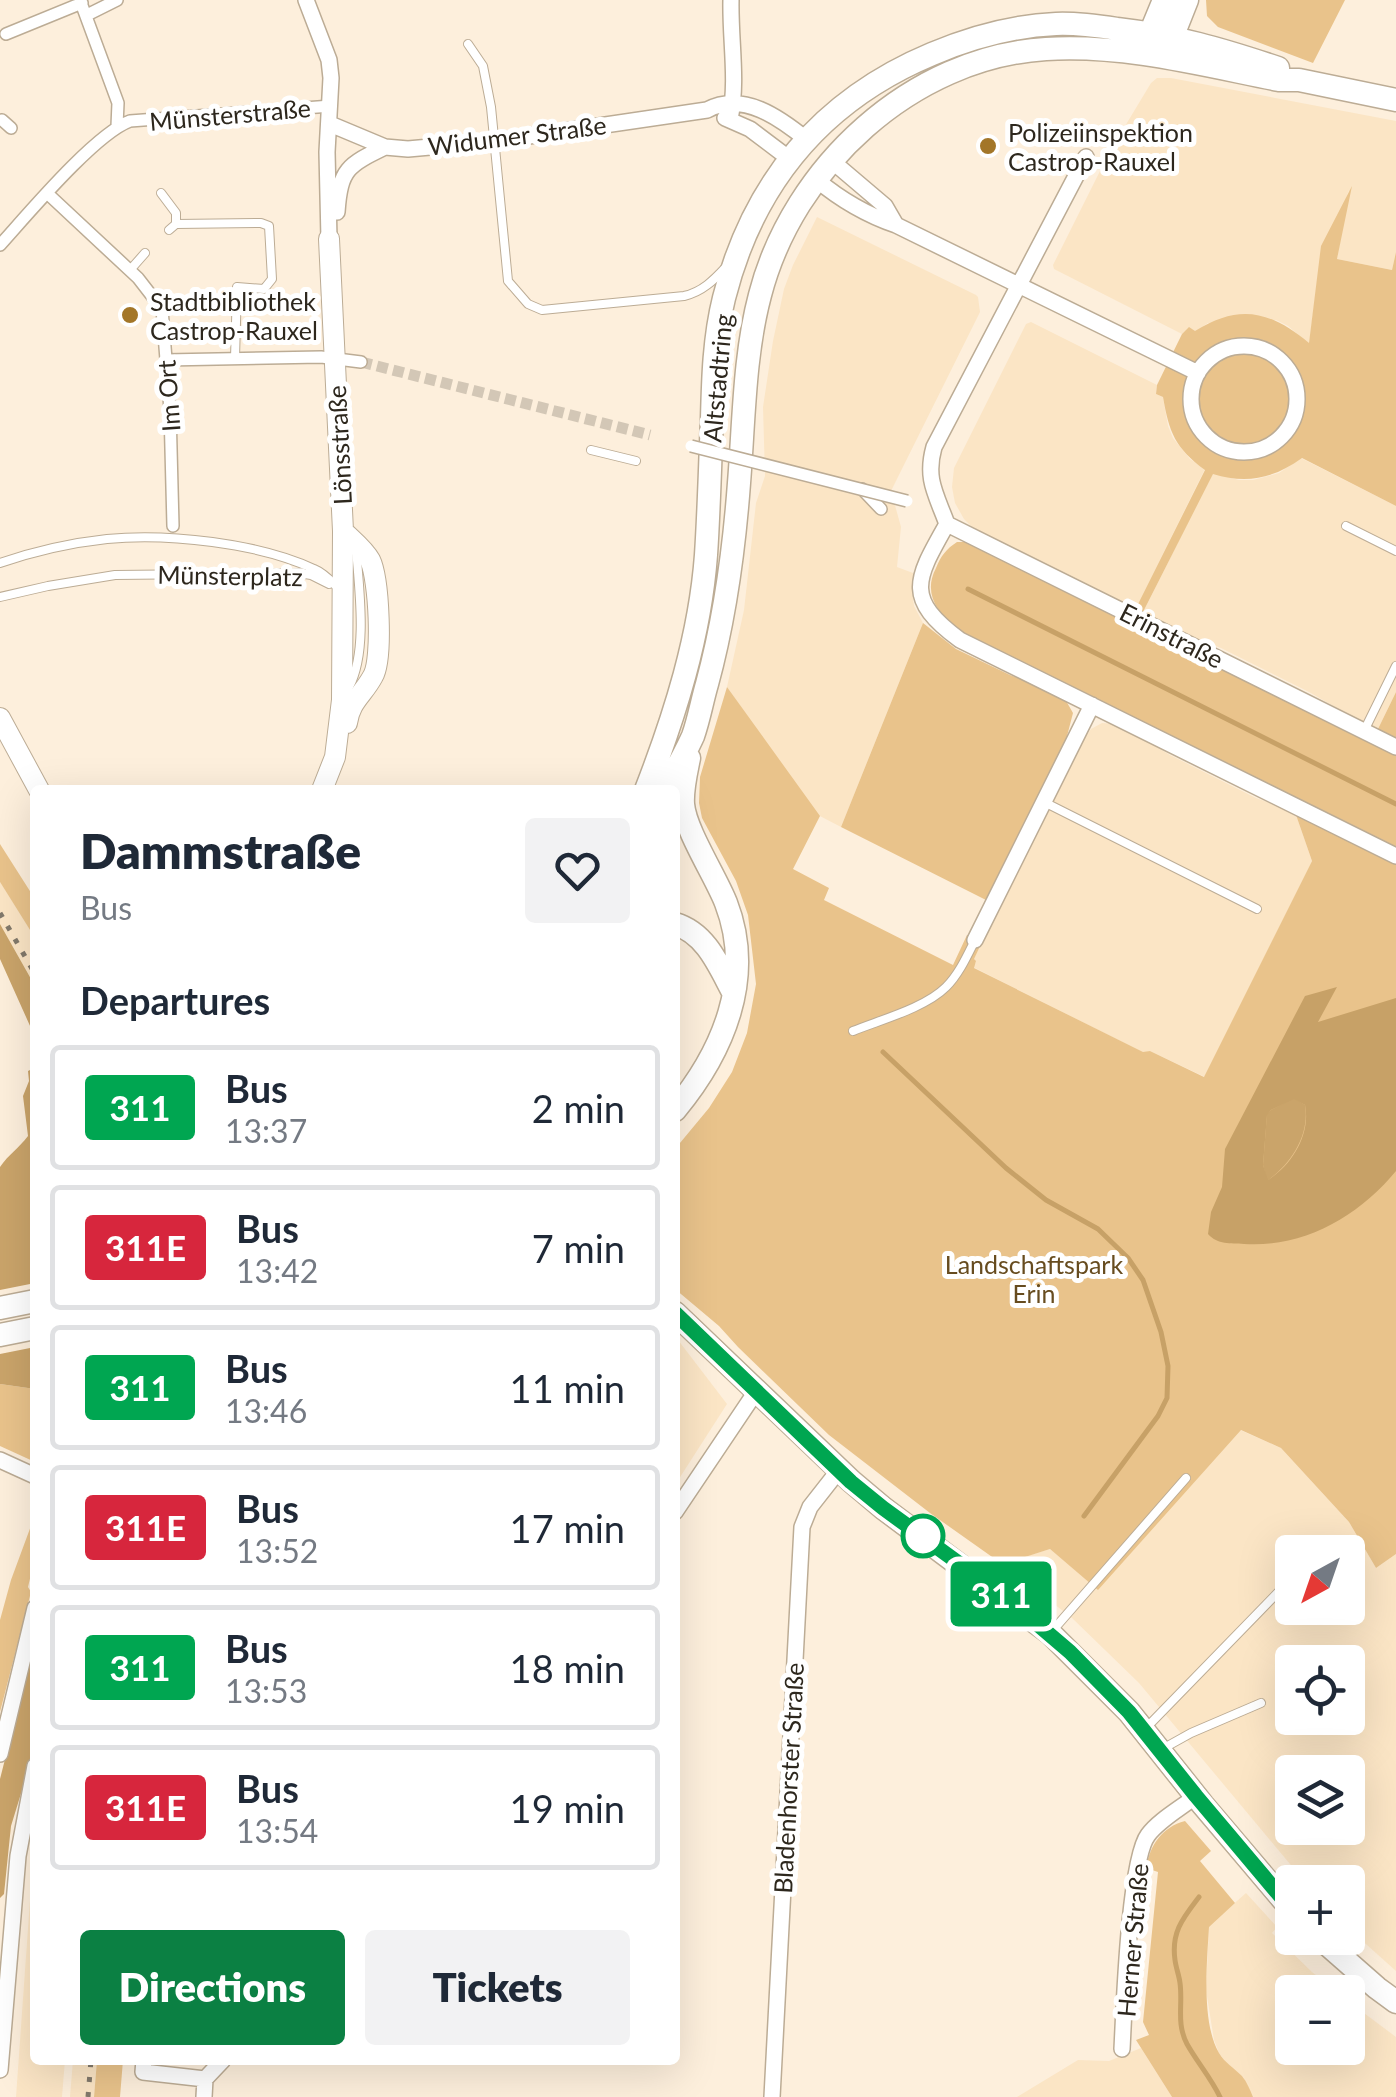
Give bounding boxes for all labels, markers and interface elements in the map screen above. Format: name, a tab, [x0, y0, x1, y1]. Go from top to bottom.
street label: Münsterstraße	[148, 92, 312, 136]
street label: Widumer Straße	[426, 109, 608, 161]
place label: Polizeiinspektion Castrop-Rauxel	[1008, 117, 1193, 176]
marker: Polizeiinspektion Castrop-Rauxel	[977, 135, 999, 157]
place label: Stadtbibliothek Castrop-Rauxel	[150, 286, 318, 345]
marker: Stadtbibliothek Castrop-Rauxel	[119, 304, 141, 326]
street label: Altstadtring	[696, 312, 738, 444]
street label: Im Ort	[151, 359, 185, 433]
street label: Lönsstraße	[321, 384, 357, 506]
street label: Münsterplatz	[157, 559, 303, 591]
street label: Erinstraße	[1115, 596, 1229, 674]
button: heart	[525, 818, 630, 923]
text: Dammstraße	[80, 822, 361, 879]
text: Bus	[80, 888, 132, 927]
text: Departures	[80, 977, 270, 1023]
text: Bus	[225, 1065, 288, 1111]
text: 2 min	[532, 1085, 625, 1131]
text: 311	[110, 1086, 170, 1128]
text: 13:37	[225, 1111, 307, 1150]
text: Bus	[236, 1205, 299, 1251]
text: 7 min	[532, 1225, 625, 1271]
text: 311E	[105, 1226, 186, 1268]
park label: Landschaftspark Erin	[945, 1249, 1123, 1308]
text: 13:42	[236, 1251, 318, 1290]
text: Bus	[225, 1345, 288, 1391]
text: 11 min	[510, 1365, 625, 1411]
text: 311	[110, 1366, 170, 1408]
text: 13:46	[225, 1391, 307, 1430]
text: Bus	[236, 1485, 299, 1531]
text: 17 min	[510, 1505, 625, 1551]
text: 311E	[105, 1506, 186, 1548]
unlabelled marker	[902, 1515, 944, 1557]
text: 13:52	[236, 1531, 318, 1570]
north arrow	[1275, 1535, 1365, 1625]
map controls	[1275, 1535, 1365, 2065]
line badge: 311	[944, 1562, 1058, 1626]
text: 311	[971, 1573, 1031, 1615]
text: Bus	[225, 1625, 288, 1671]
text: 18 min	[510, 1645, 625, 1691]
button: locate	[1275, 1645, 1365, 1735]
text: 311	[110, 1646, 170, 1688]
street label: Bladenhorster Straße	[767, 1662, 809, 1894]
text: 13:53	[225, 1671, 307, 1710]
button: layers	[1275, 1755, 1365, 1845]
text: Bus	[236, 1765, 299, 1811]
text: 19 min	[510, 1785, 625, 1831]
text: 311E	[105, 1786, 186, 1828]
text: 13:54	[236, 1811, 318, 1850]
street label: Herner Straße	[1110, 1862, 1154, 2018]
button: +	[1275, 1865, 1365, 1955]
button: Directions	[80, 1930, 345, 2045]
button: Tickets	[365, 1930, 630, 2045]
button: −	[1275, 1975, 1365, 2065]

